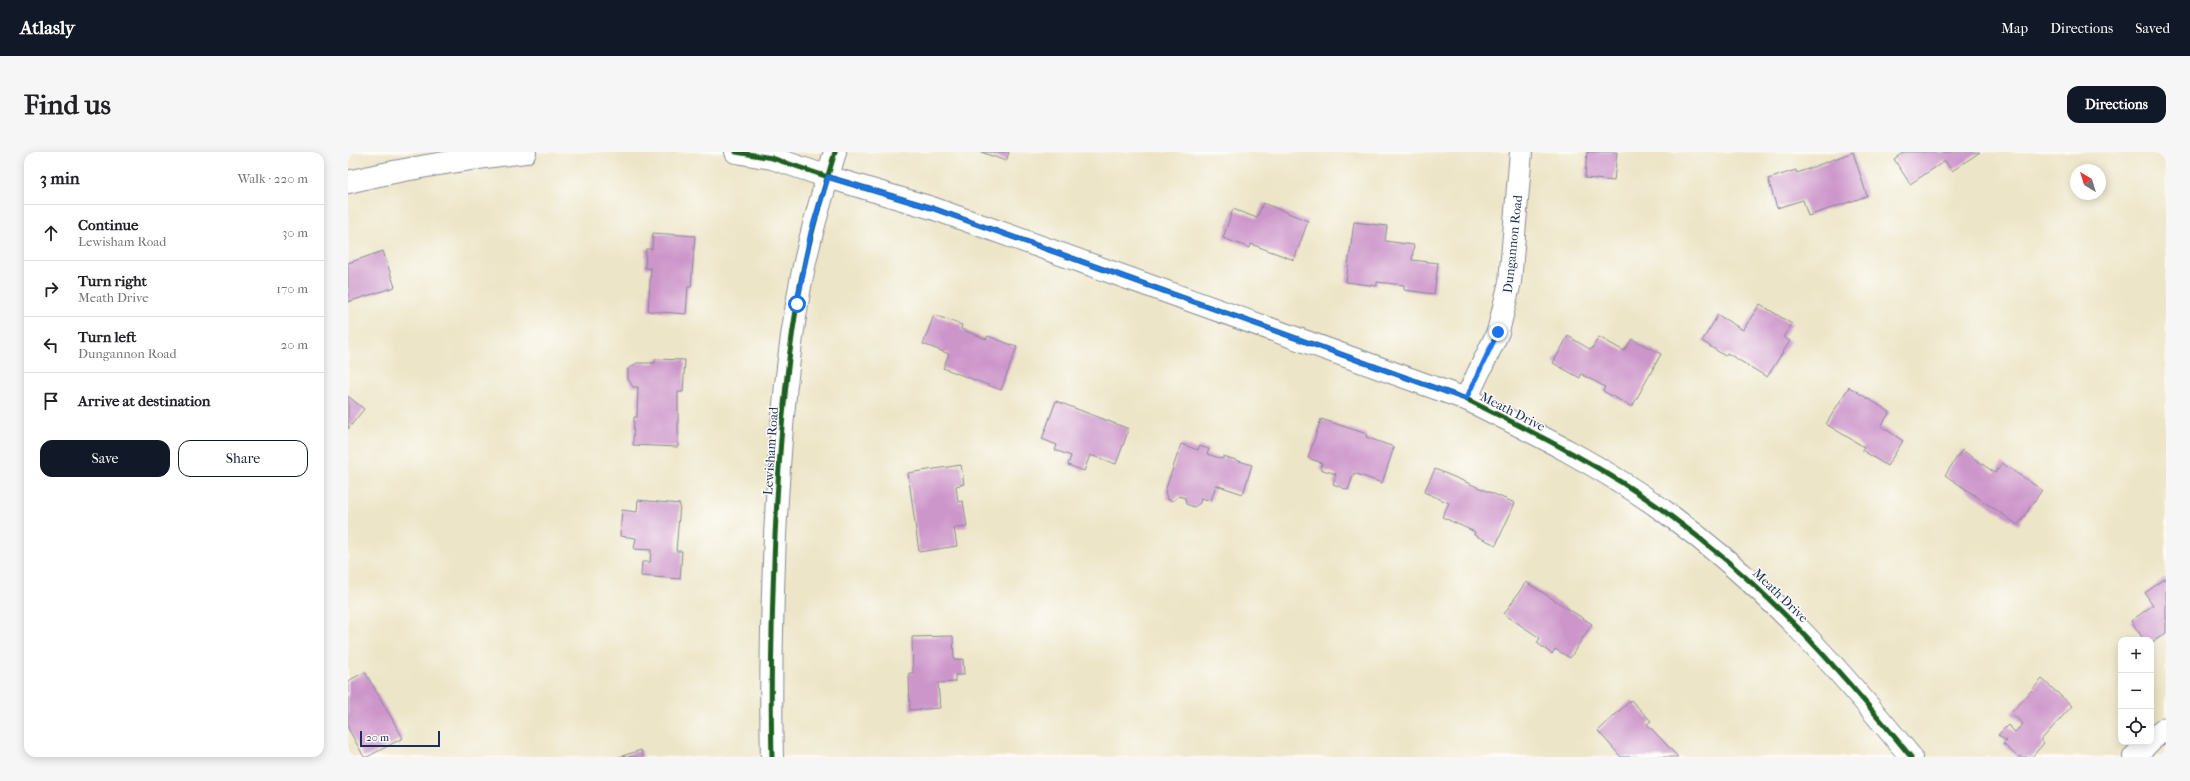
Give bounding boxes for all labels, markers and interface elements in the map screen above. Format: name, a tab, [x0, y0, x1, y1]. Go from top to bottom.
text: Atlasly	[20, 17, 75, 39]
text: Map	[2001, 20, 2028, 37]
text: Directions	[2050, 20, 2113, 37]
text: Saved	[2135, 20, 2170, 37]
button: Directions	[2067, 86, 2166, 123]
text: Find us	[24, 88, 111, 121]
north arrow	[2070, 164, 2106, 200]
text: 3 min	[40, 168, 80, 188]
text: Walk · 220 m	[237, 171, 308, 186]
street label: Dungannon Road	[1500, 193, 1525, 294]
text: Continue	[78, 216, 138, 234]
icon: ahead	[40, 222, 62, 244]
text: 30 m	[282, 225, 308, 240]
text: Lewisham Road	[78, 234, 166, 249]
text: Turn right	[78, 272, 147, 290]
icon: right	[40, 278, 62, 300]
text: 170 m	[276, 281, 308, 296]
text: Meath Drive	[78, 290, 149, 305]
route start	[788, 295, 806, 313]
route end	[1489, 323, 1507, 341]
text: Turn left	[78, 328, 136, 346]
icon: left	[40, 334, 62, 356]
text: 20 m	[281, 337, 308, 352]
text: Dungannon Road	[78, 346, 177, 361]
street label: Meath Drive	[1478, 389, 1548, 434]
icon: arrive	[40, 390, 62, 412]
text: Arrive at destination	[78, 392, 210, 410]
street label: Lewisham Road	[760, 406, 781, 496]
button: Save	[40, 440, 170, 477]
button: Share	[178, 440, 308, 477]
street label: Meath Drive	[1750, 565, 1812, 626]
map controls	[2118, 637, 2154, 745]
button: +	[2118, 637, 2154, 673]
button: −	[2118, 673, 2154, 709]
button: locate	[2118, 709, 2154, 745]
scale bar	[360, 729, 440, 748]
text: 20 m	[366, 731, 389, 744]

